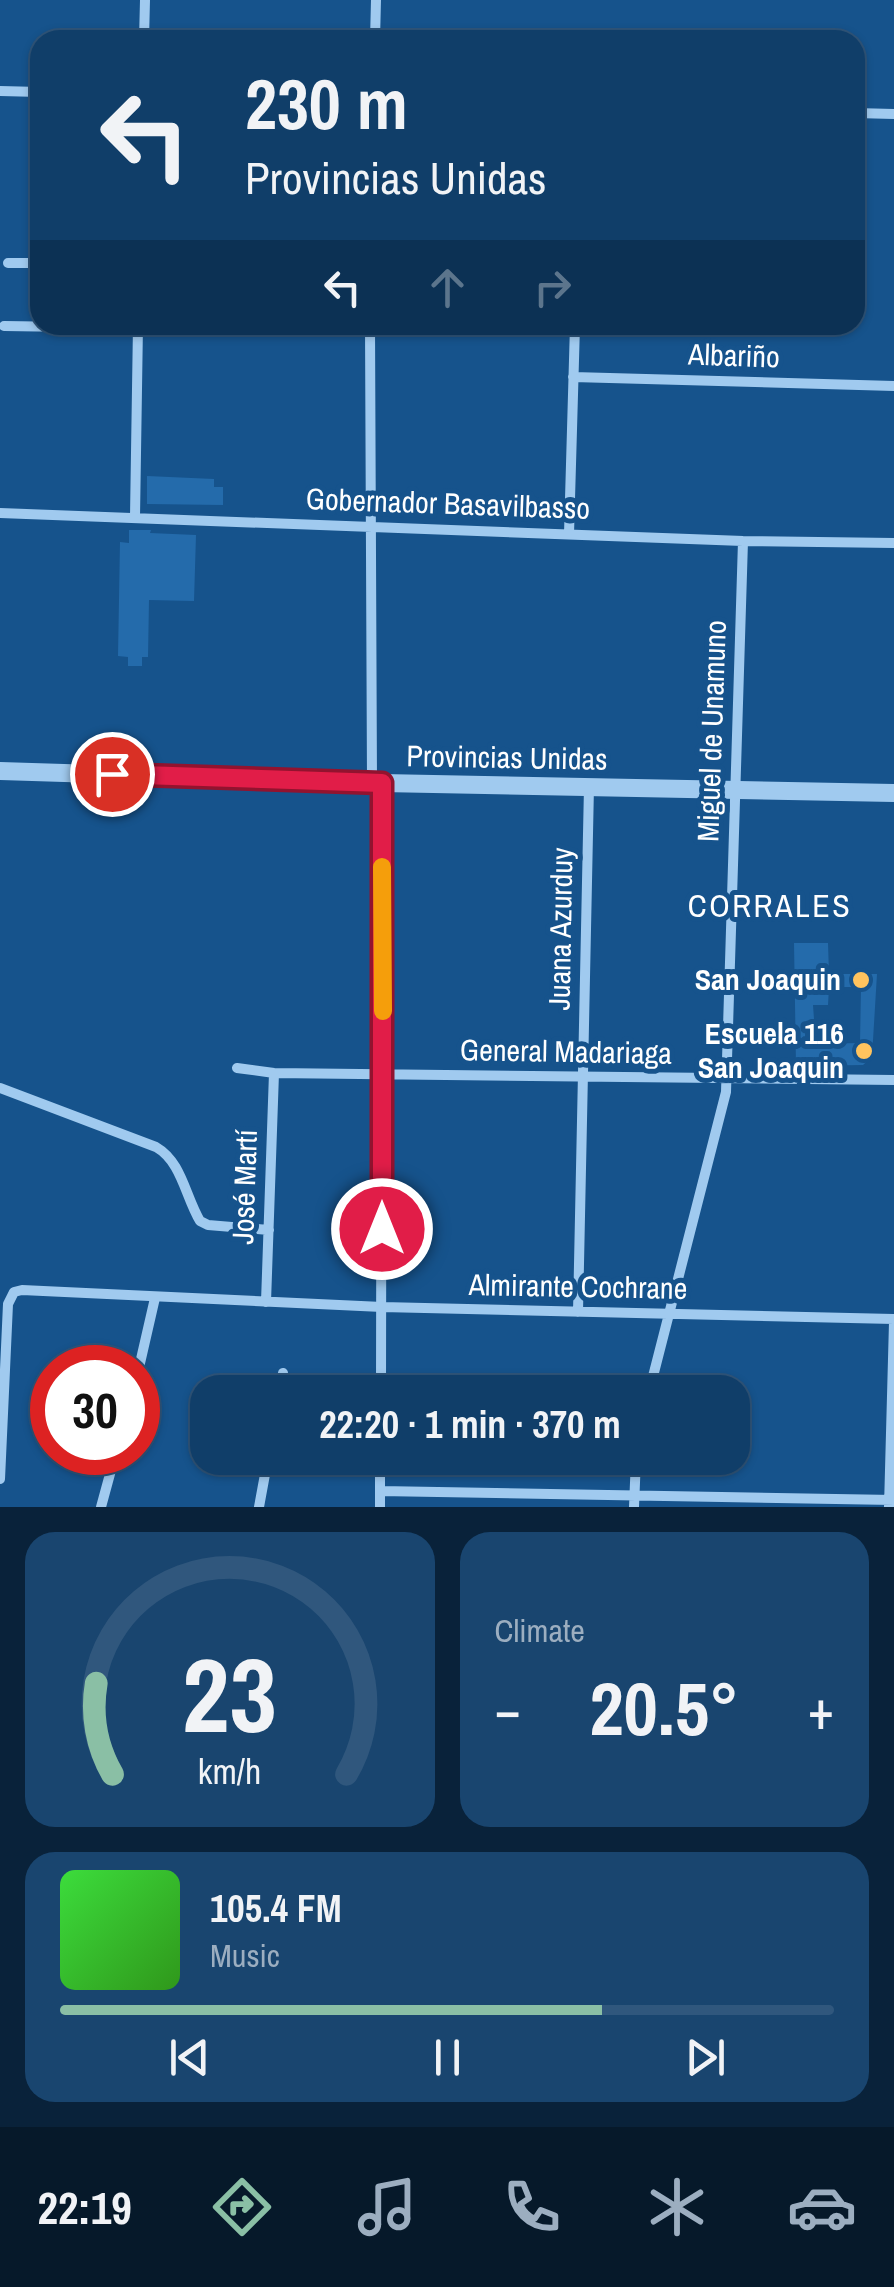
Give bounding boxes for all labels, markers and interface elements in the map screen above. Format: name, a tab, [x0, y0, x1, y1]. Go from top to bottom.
text: 230 m	[245, 57, 408, 151]
icon: left	[80, 70, 210, 200]
text: Provincias Unidas	[245, 147, 547, 208]
icon: left	[315, 260, 370, 315]
icon: ahead	[420, 260, 475, 315]
icon: right	[525, 260, 580, 315]
street label: Albariño	[687, 333, 781, 377]
street label: Gobernador Basavilbasso	[305, 478, 591, 528]
street label: Miguel de Unamuno	[687, 620, 735, 842]
pin	[70, 732, 155, 817]
street label: Provincias Unidas	[406, 735, 608, 779]
icon: arrive	[85, 747, 140, 802]
street label: Juana Azurduy	[539, 847, 581, 1011]
district label: CORRALES	[688, 884, 852, 927]
place label: San Joaquin	[695, 959, 841, 999]
marker: San Joaquin	[850, 969, 872, 991]
place label: Escuela 116 San Joaquin	[698, 1013, 844, 1087]
street label: General Madariaga	[460, 1029, 673, 1073]
marker: Escuela 116 San Joaquin	[853, 1040, 875, 1062]
street label: José Martí	[222, 1129, 266, 1245]
position arrow	[330, 1177, 434, 1281]
street label: Almirante Cochrane	[467, 1264, 688, 1308]
speed limit sign: 30	[30, 1345, 160, 1475]
text: 22:20 · 1 min · 370 m	[319, 1399, 621, 1450]
text: Climate	[495, 1609, 585, 1652]
text: 23	[182, 1624, 277, 1764]
text: 20.5°	[589, 1657, 739, 1758]
text: −	[495, 1672, 521, 1746]
text: +	[808, 1672, 834, 1746]
text: km/h	[198, 1747, 262, 1795]
text: 105.4 FM	[210, 1883, 342, 1934]
text: Music	[210, 1934, 280, 1977]
icon: previous	[162, 2030, 217, 2085]
icon: pause	[420, 2030, 475, 2085]
icon: next	[678, 2030, 733, 2085]
icon: directions	[207, 2172, 277, 2242]
icon: music	[352, 2172, 422, 2242]
icon: phone	[497, 2172, 567, 2242]
icon: climate	[642, 2172, 712, 2242]
icon: car	[787, 2172, 857, 2242]
text: 22:19	[37, 2177, 132, 2238]

